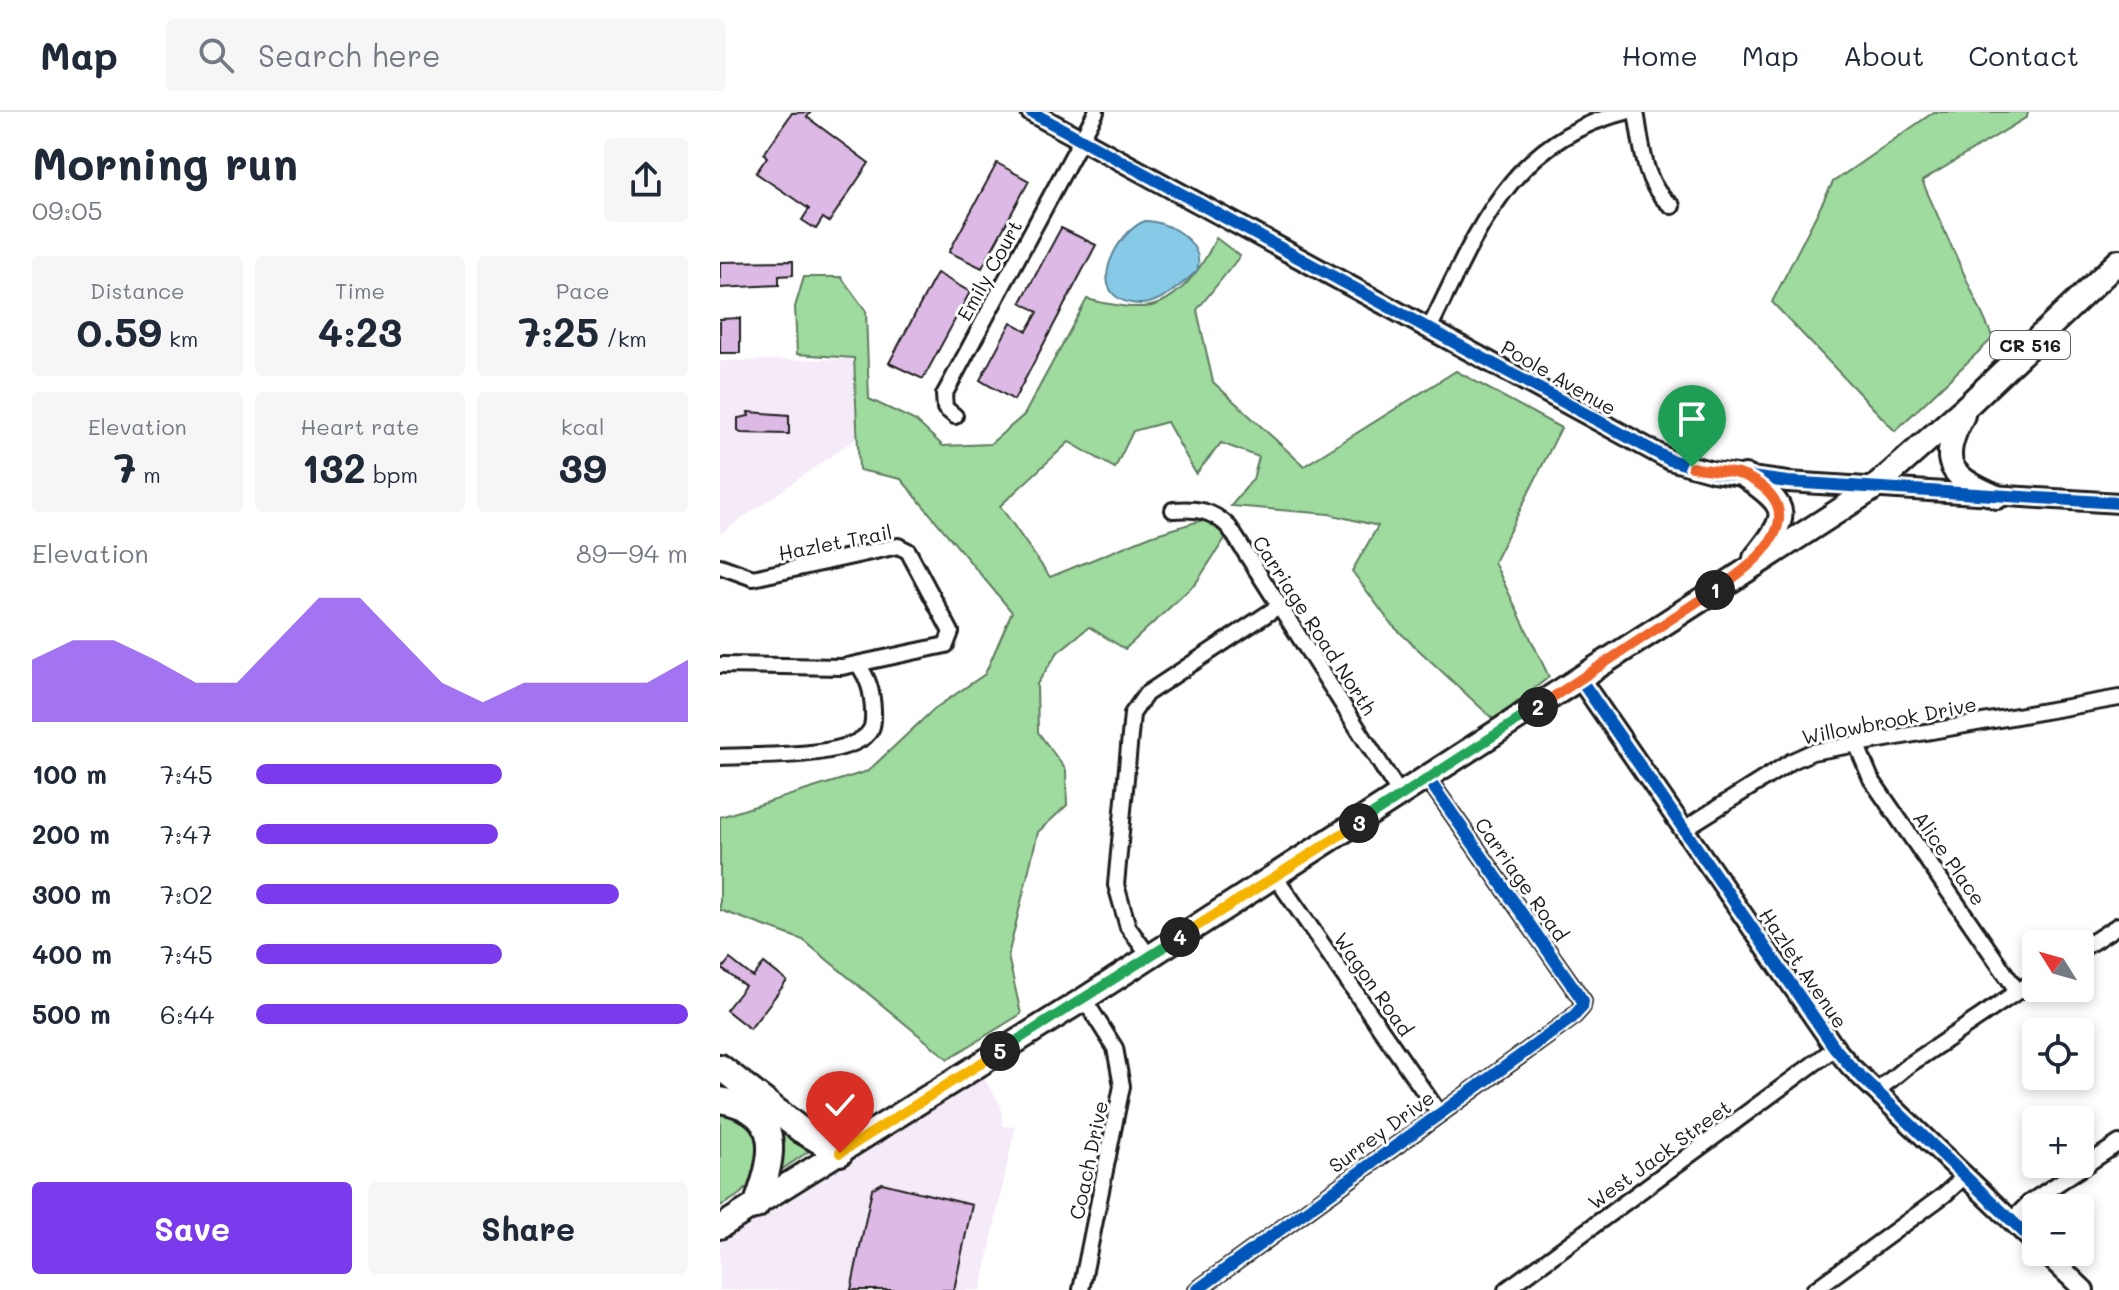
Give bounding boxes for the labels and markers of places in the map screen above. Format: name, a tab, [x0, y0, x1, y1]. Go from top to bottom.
pin	[1658, 385, 1726, 467]
pin: 1	[1695, 570, 1735, 610]
pin: 2	[1518, 687, 1558, 727]
pin: 3	[1339, 803, 1379, 843]
pin: 4	[1160, 917, 1200, 957]
pin: 5	[980, 1031, 1020, 1071]
pin	[806, 1071, 874, 1153]

